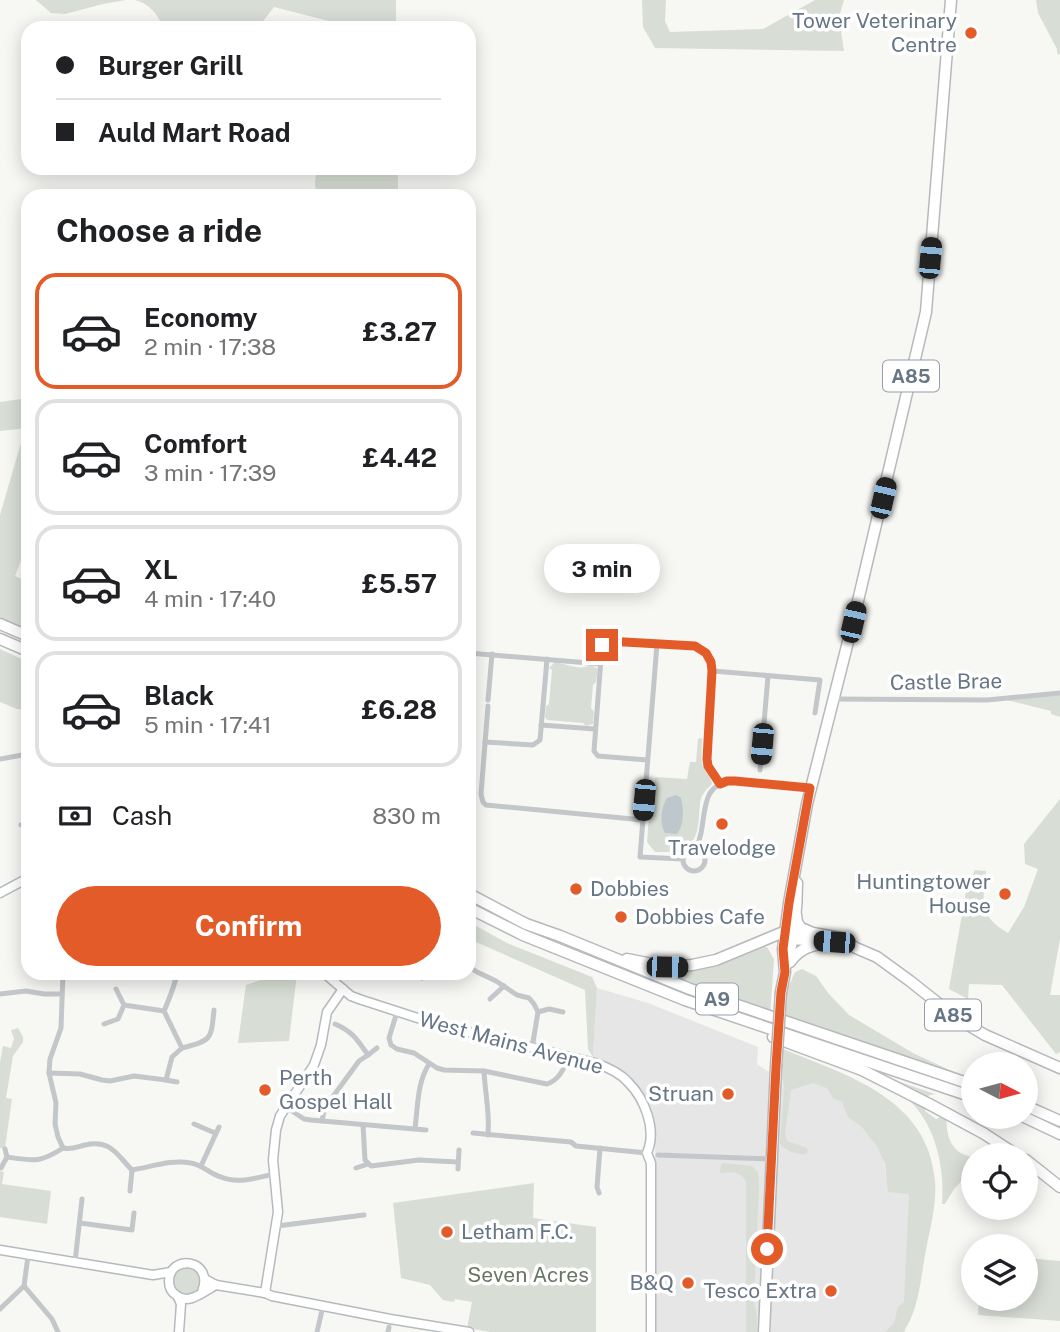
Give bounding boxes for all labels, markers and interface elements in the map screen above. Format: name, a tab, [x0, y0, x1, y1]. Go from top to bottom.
place label: Tower Veterinary Centre	[792, 8, 957, 57]
marker: Tower Veterinary Centre	[963, 25, 979, 41]
text: Burger Grill	[98, 50, 244, 81]
text: Auld Mart Road	[98, 117, 290, 148]
text: Choose a ride	[56, 212, 262, 249]
car	[918, 236, 943, 280]
icon: car	[60, 300, 123, 363]
text: Economy	[144, 302, 257, 333]
text: £3.27	[363, 316, 437, 347]
text: 2 min · 17:38	[144, 333, 276, 360]
road number: A85	[883, 360, 939, 392]
icon: car	[60, 426, 123, 489]
text: Comfort	[144, 428, 247, 459]
text: £4.42	[363, 442, 437, 473]
text: 3 min · 17:39	[144, 459, 276, 486]
car	[869, 475, 898, 521]
callout: 3 min	[544, 544, 660, 592]
icon: car	[60, 552, 123, 615]
text: XL	[144, 554, 178, 585]
text: 3 min	[572, 555, 632, 582]
text: £5.57	[362, 568, 437, 599]
text: 4 min · 17:40	[144, 585, 276, 612]
car	[839, 599, 868, 645]
route end	[586, 629, 618, 661]
street label: Castle Brae	[890, 668, 1002, 695]
icon: car	[60, 678, 123, 741]
text: Black	[144, 680, 214, 711]
text: £6.28	[361, 694, 437, 725]
text: 5 min · 17:41	[144, 711, 272, 738]
car	[750, 722, 775, 766]
car	[632, 778, 657, 822]
icon: cash	[56, 797, 94, 835]
text: Cash	[112, 800, 172, 831]
text: 830 m	[372, 802, 441, 829]
marker: Travelodge	[714, 816, 730, 832]
place label: Travelodge	[668, 835, 776, 860]
place label: Huntingtower House	[856, 869, 991, 918]
place label: Dobbies	[590, 876, 669, 901]
marker: Dobbies	[568, 881, 584, 897]
button: Confirm	[56, 886, 441, 966]
marker: Huntingtower House	[997, 886, 1013, 902]
place label: Dobbies Cafe	[635, 904, 765, 929]
marker: Dobbies Cafe	[613, 909, 629, 925]
car	[813, 930, 856, 954]
car	[646, 956, 689, 978]
road number: A9	[696, 984, 738, 1015]
road number: A85	[925, 1000, 981, 1030]
street label: West Mains Avenue	[416, 1006, 606, 1079]
north arrow	[961, 1052, 1038, 1129]
map controls	[961, 1052, 1038, 1311]
place label: Perth Gospel Hall	[279, 1065, 393, 1114]
place label: Struan	[648, 1081, 714, 1106]
marker: Perth Gospel Hall	[257, 1082, 273, 1098]
marker: Struan	[720, 1086, 736, 1102]
button: locate	[961, 1143, 1038, 1220]
place label: Letham F.C.	[461, 1219, 574, 1244]
marker: Letham F.C.	[439, 1224, 455, 1240]
route start	[751, 1233, 783, 1265]
button: layers	[961, 1234, 1038, 1311]
park label: Seven Acres	[467, 1262, 589, 1287]
place label: B&Q	[629, 1270, 674, 1295]
marker: B&Q	[680, 1275, 696, 1291]
place label: Tesco Extra	[704, 1278, 817, 1303]
marker: Tesco Extra	[823, 1283, 839, 1299]

